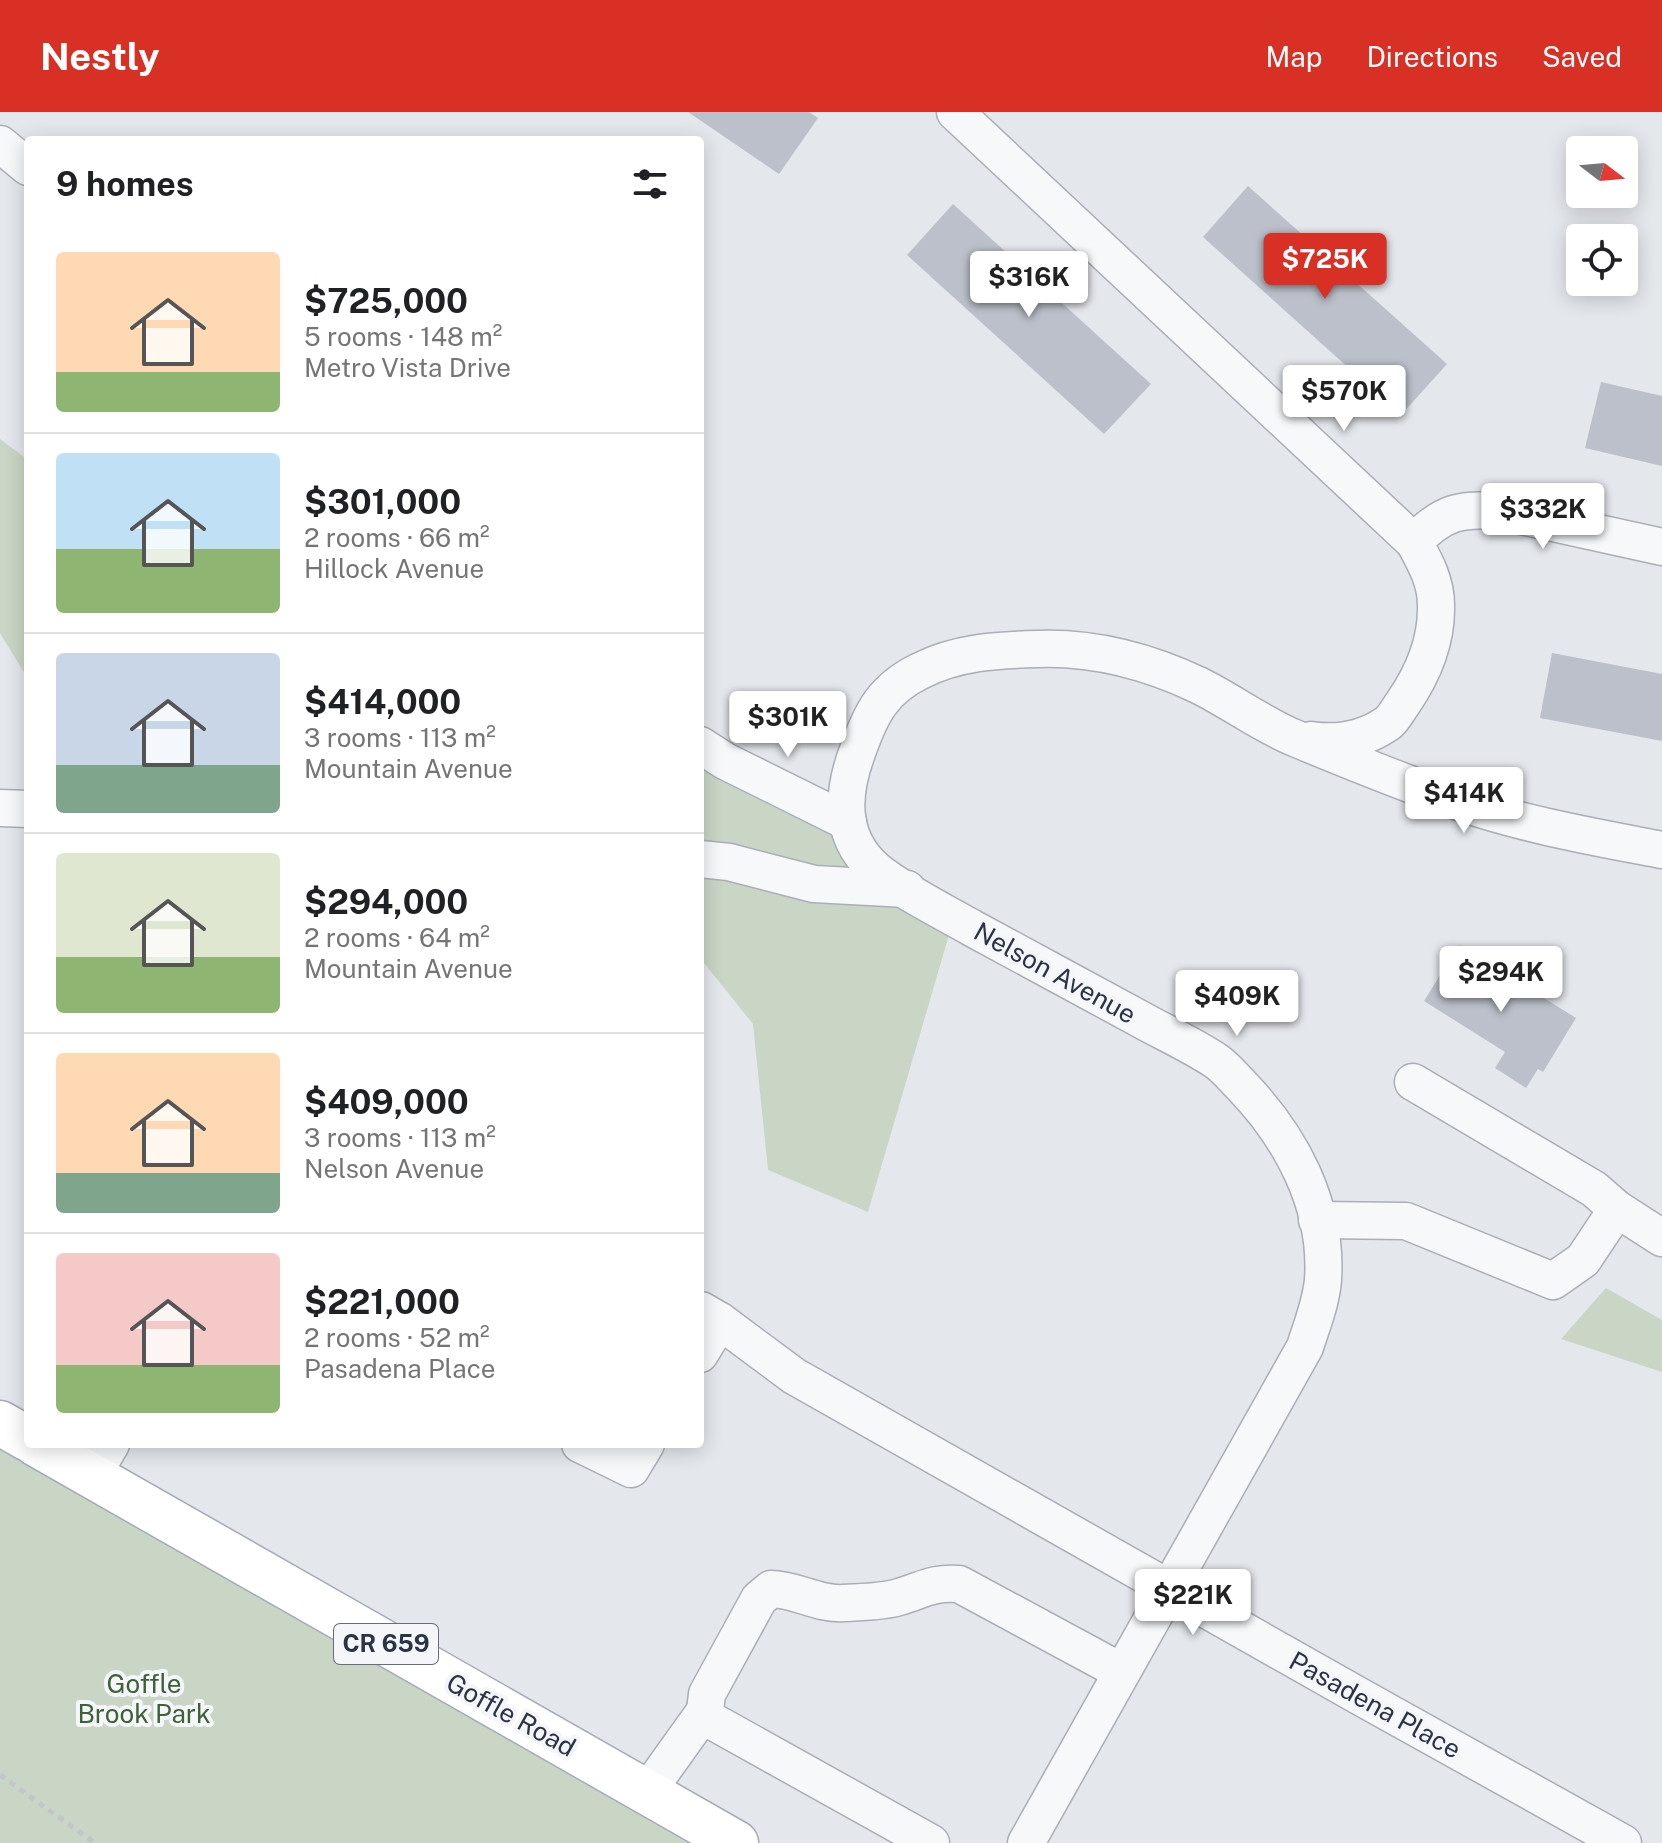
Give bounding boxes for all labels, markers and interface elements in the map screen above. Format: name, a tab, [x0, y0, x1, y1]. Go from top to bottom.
text: Nestly	[40, 34, 160, 79]
text: Map	[1266, 40, 1322, 73]
text: Directions	[1366, 40, 1498, 73]
text: Saved	[1542, 40, 1622, 73]
north arrow	[1566, 136, 1638, 208]
map controls	[1566, 136, 1638, 296]
icon: filters	[628, 162, 672, 206]
text: 9 homes	[56, 164, 194, 204]
button: locate	[1566, 224, 1638, 296]
pin: $725K	[1269, 233, 1381, 301]
text: $725K	[1282, 243, 1368, 274]
pin: $316K	[973, 251, 1085, 319]
text: $316K	[988, 261, 1070, 292]
text: $725,000	[304, 281, 468, 321]
icon: home	[120, 284, 216, 380]
text: 5 rooms · 148 m²	[304, 321, 502, 352]
text: Metro Vista Drive	[304, 352, 511, 383]
pin: $570K	[1288, 365, 1400, 433]
text: $570K	[1301, 375, 1387, 406]
text: $301,000	[304, 482, 461, 522]
pin: $332K	[1487, 483, 1599, 551]
icon: home	[120, 485, 216, 581]
text: $332K	[1499, 493, 1587, 524]
text: 2 rooms · 66 m²	[304, 522, 490, 553]
text: Hillock Avenue	[304, 553, 484, 584]
text: $414,000	[304, 682, 461, 722]
icon: home	[120, 685, 216, 781]
pin: $301K	[732, 691, 844, 759]
text: $301K	[747, 701, 829, 732]
text: 3 rooms · 113 m²	[304, 722, 496, 753]
text: Mountain Avenue	[304, 753, 513, 784]
pin: $414K	[1408, 767, 1520, 835]
text: $414K	[1423, 777, 1505, 808]
text: $294,000	[304, 882, 468, 922]
icon: home	[120, 885, 216, 981]
street label: Nelson Avenue	[969, 915, 1142, 1030]
text: 2 rooms · 64 m²	[304, 922, 490, 953]
pin: $294K	[1445, 946, 1557, 1014]
text: Mountain Avenue	[304, 953, 513, 984]
text: $294K	[1458, 956, 1544, 987]
pin: $409K	[1181, 970, 1293, 1038]
text: $409K	[1193, 980, 1281, 1011]
text: $409,000	[304, 1082, 469, 1122]
icon: home	[120, 1085, 216, 1181]
text: 3 rooms · 113 m²	[304, 1122, 496, 1153]
text: Nelson Avenue	[304, 1153, 484, 1184]
text: $221,000	[304, 1282, 460, 1322]
icon: home	[120, 1285, 216, 1381]
text: 2 rooms · 52 m²	[304, 1322, 490, 1353]
text: Pasadena Place	[304, 1353, 495, 1384]
pin: $221K	[1137, 1569, 1249, 1637]
text: $221K	[1153, 1579, 1233, 1610]
road number: CR 659	[334, 1624, 438, 1664]
street label: Pasadena Place	[1284, 1645, 1466, 1765]
street label: Goffle Road	[441, 1666, 581, 1763]
park label: Goffle Brook Park	[77, 1668, 211, 1729]

